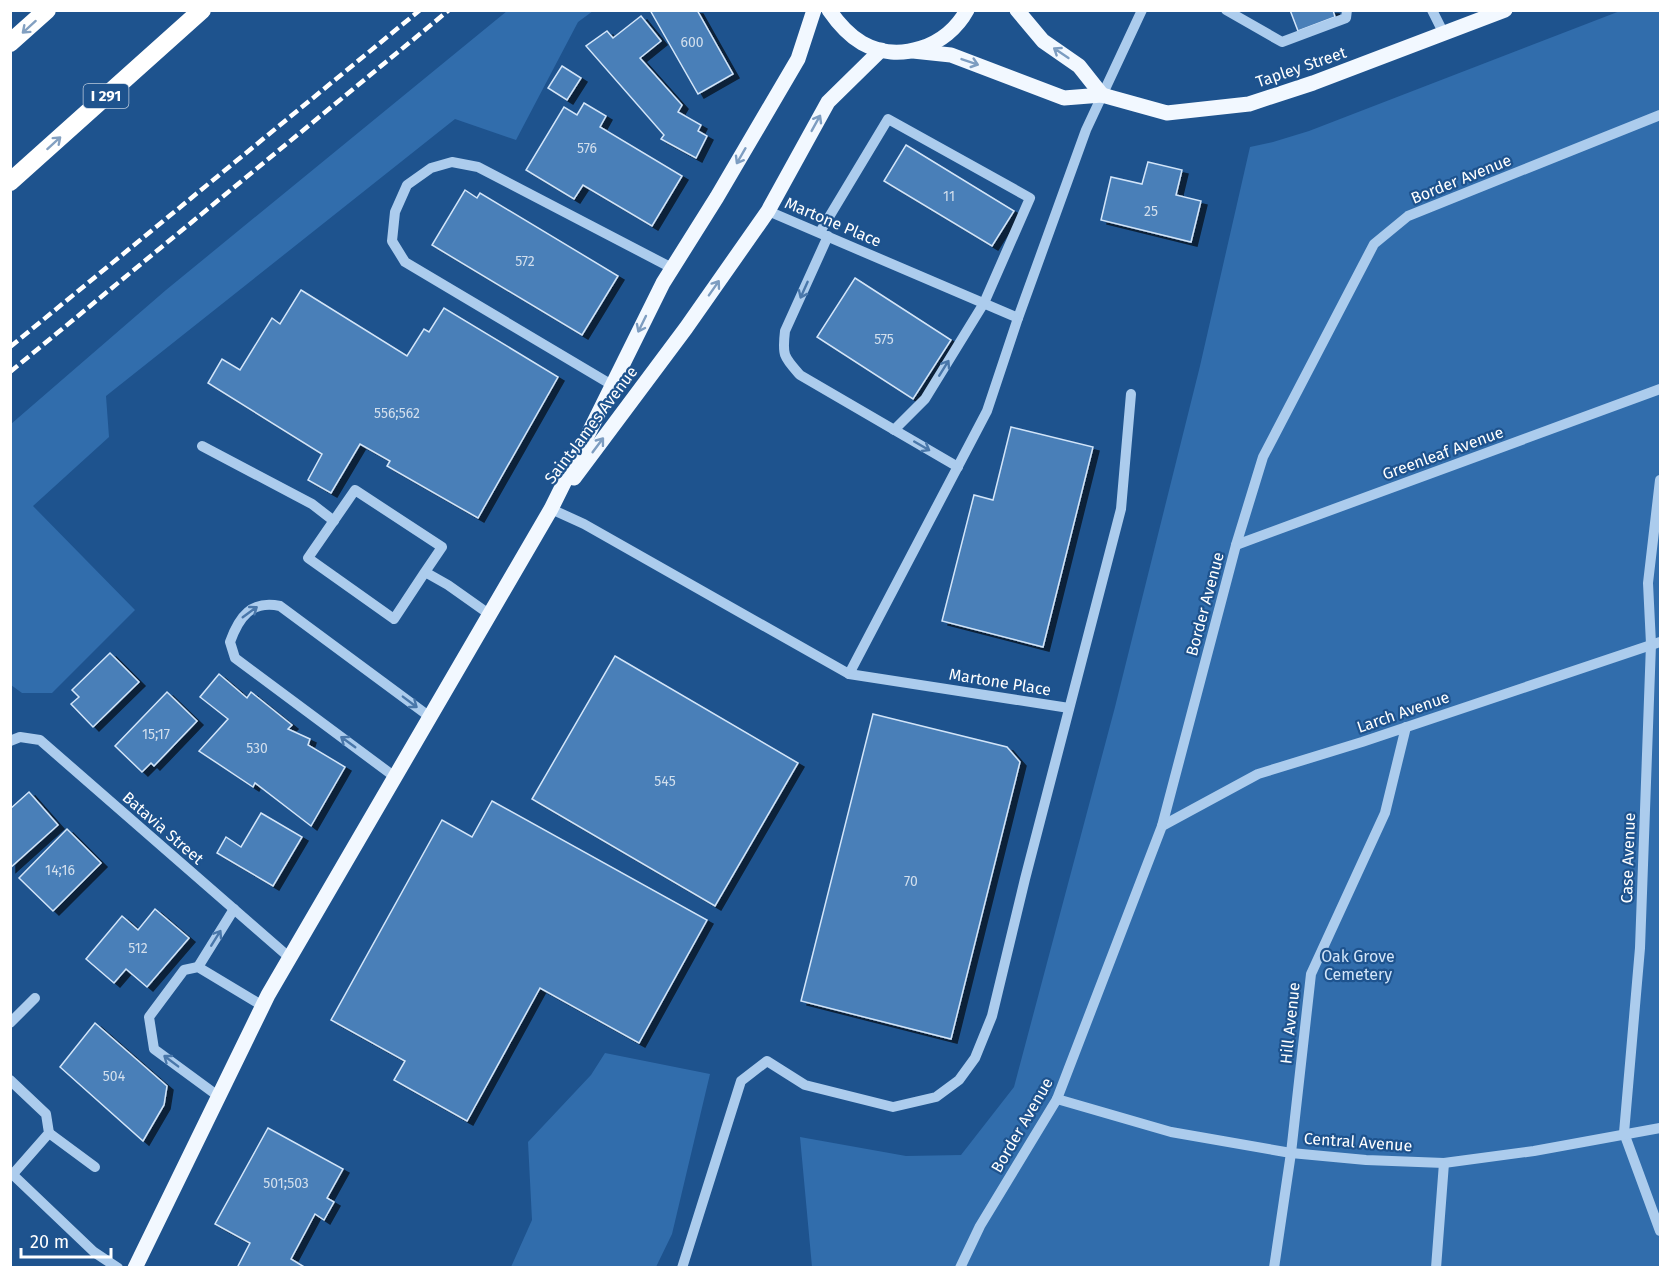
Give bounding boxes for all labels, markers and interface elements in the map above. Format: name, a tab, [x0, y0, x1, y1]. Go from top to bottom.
one-way arrow	[22, 20, 37, 34]
house number: 600	[680, 34, 704, 51]
street label: Tapley Street	[1253, 43, 1349, 91]
one-way arrow	[1053, 47, 1070, 60]
one-way arrow	[960, 58, 979, 69]
road number: I 291	[84, 84, 128, 108]
one-way arrow	[811, 115, 823, 132]
one-way arrow	[46, 136, 61, 150]
house number: 576	[577, 140, 597, 157]
one-way arrow	[735, 147, 747, 164]
street label: Border Avenue	[1408, 150, 1514, 208]
house number: 11	[943, 188, 955, 205]
street label: Martone Place	[782, 193, 884, 251]
house number: 25	[1144, 203, 1158, 220]
house number: 572	[515, 253, 535, 270]
one-way arrow	[798, 280, 809, 298]
one-way arrow	[708, 281, 720, 297]
one-way arrow	[636, 314, 648, 332]
house number: 575	[874, 331, 894, 348]
one-way arrow	[938, 360, 950, 377]
street label: Saint James Avenue	[541, 363, 641, 487]
house number: 556;562	[374, 405, 420, 422]
street label: Greenleaf Avenue	[1380, 422, 1506, 484]
one-way arrow	[592, 438, 605, 454]
one-way arrow	[913, 441, 930, 453]
street label: Border Avenue	[1182, 550, 1228, 658]
one-way arrow	[241, 606, 257, 618]
street label: Martone Place	[948, 665, 1052, 699]
street label: Larch Avenue	[1354, 687, 1452, 737]
one-way arrow	[402, 695, 418, 708]
house number: 15;17	[142, 726, 170, 743]
one-way arrow	[341, 736, 357, 748]
house number: 530	[246, 740, 268, 757]
house number: 545	[654, 773, 676, 790]
street label: Batavia Street	[119, 788, 208, 869]
street label: Case Avenue	[1617, 812, 1639, 904]
house number: 14;16	[45, 862, 75, 879]
house number: 70	[904, 873, 918, 890]
one-way arrow	[211, 930, 223, 947]
house number: 512	[128, 940, 148, 957]
park label: Oak Grove Cemetery	[1321, 947, 1395, 984]
street label: Hill Avenue	[1276, 981, 1304, 1065]
one-way arrow	[163, 1055, 179, 1067]
house number: 504	[103, 1068, 126, 1085]
street label: Border Avenue	[987, 1074, 1057, 1176]
street label: Central Avenue	[1303, 1129, 1413, 1155]
house number: 501;503	[263, 1175, 309, 1192]
scale bar	[21, 1221, 111, 1259]
text: 20 m	[30, 1231, 69, 1253]

